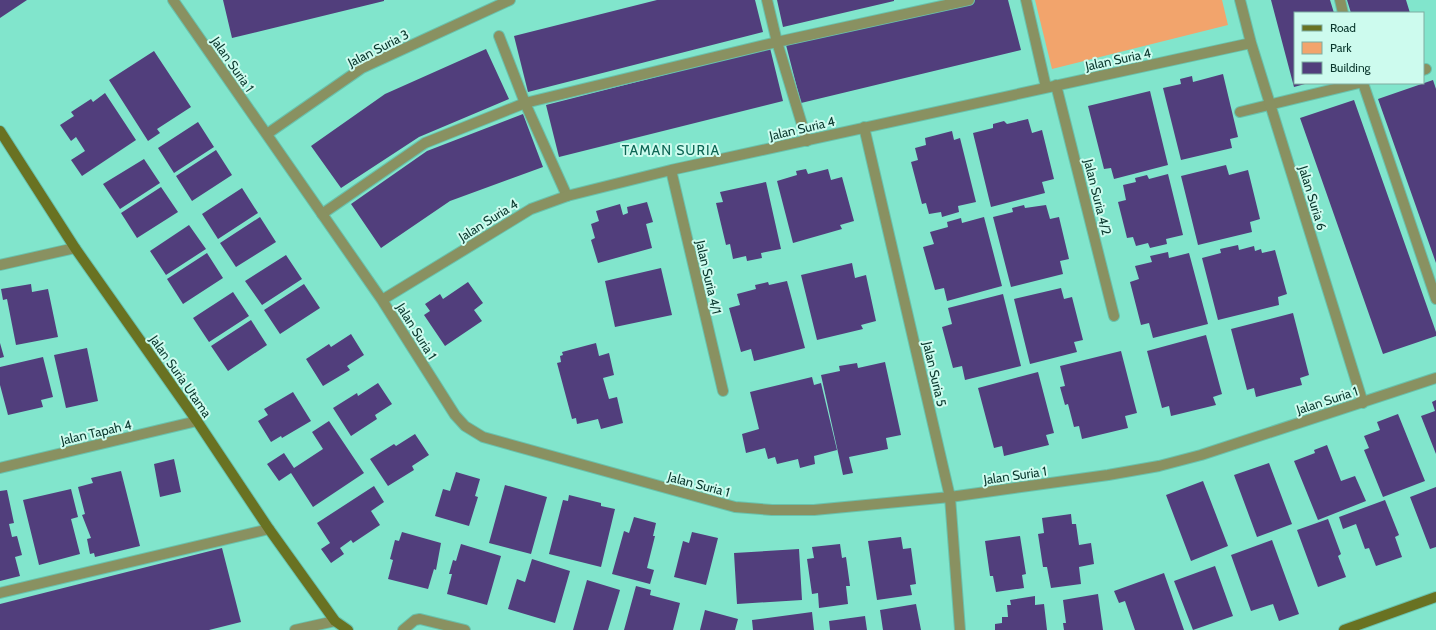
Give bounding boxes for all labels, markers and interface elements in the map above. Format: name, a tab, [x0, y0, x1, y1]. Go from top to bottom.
legend	[1294, 12, 1424, 84]
text: Road	[1330, 20, 1356, 35]
street label: Jalan Suria 3	[344, 26, 411, 71]
street label: Jalan Suria 1	[208, 33, 258, 95]
text: Park	[1330, 40, 1352, 55]
street label: Jalan Suria 4	[1083, 44, 1153, 74]
text: Building	[1330, 60, 1372, 75]
street label: Jalan Suria 4	[767, 113, 837, 144]
district label: TAMAN SURIA	[622, 141, 720, 159]
street label: Jalan Suria 4/2	[1081, 156, 1115, 237]
street label: Jalan Suria 6	[1295, 163, 1330, 232]
street label: Jalan Suria 4	[455, 195, 521, 245]
street label: Jalan Suria 4/1	[693, 238, 725, 315]
street label: Jalan Suria 1	[393, 299, 441, 362]
street label: Jalan Suria Utama	[146, 331, 216, 421]
street label: Jalan Suria 5	[920, 339, 950, 408]
street label: Jalan Suria 1	[1293, 383, 1360, 418]
street label: Jalan Tapah 4	[58, 416, 133, 448]
street label: Jalan Suria 1	[981, 463, 1048, 487]
street label: Jalan Suria 1	[665, 468, 732, 500]

